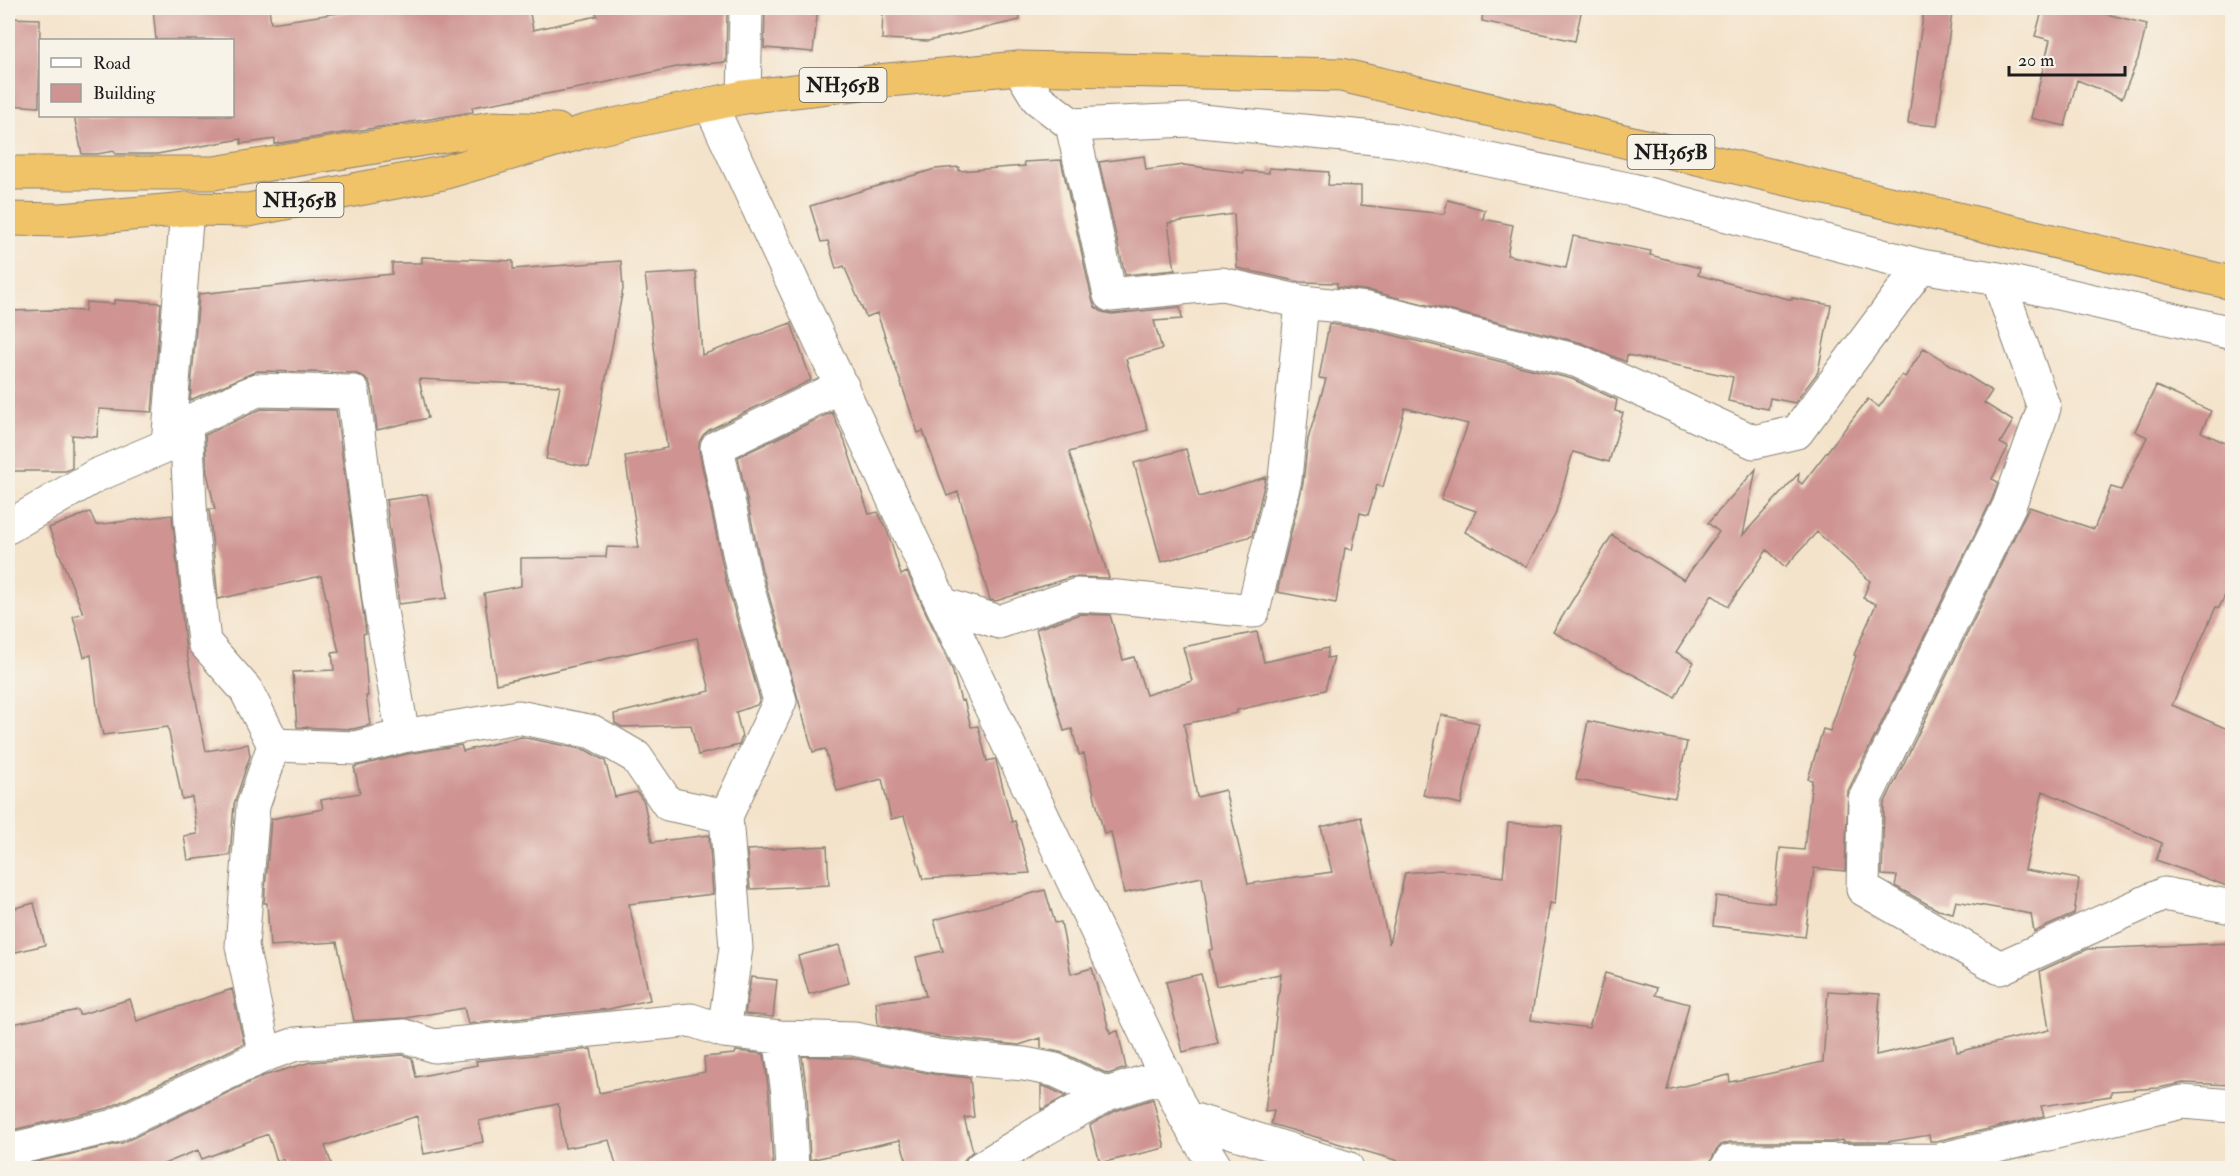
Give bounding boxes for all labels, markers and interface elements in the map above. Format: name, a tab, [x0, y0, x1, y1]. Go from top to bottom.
legend	[39, 39, 234, 117]
scale bar	[2009, 39, 2124, 77]
text: 20 m	[2018, 49, 2054, 72]
text: Road	[93, 52, 131, 75]
road number: NH365B	[800, 68, 886, 102]
text: Building	[93, 82, 156, 105]
road number: NH365B	[1628, 135, 1714, 169]
road number: NH365B	[256, 183, 344, 217]

